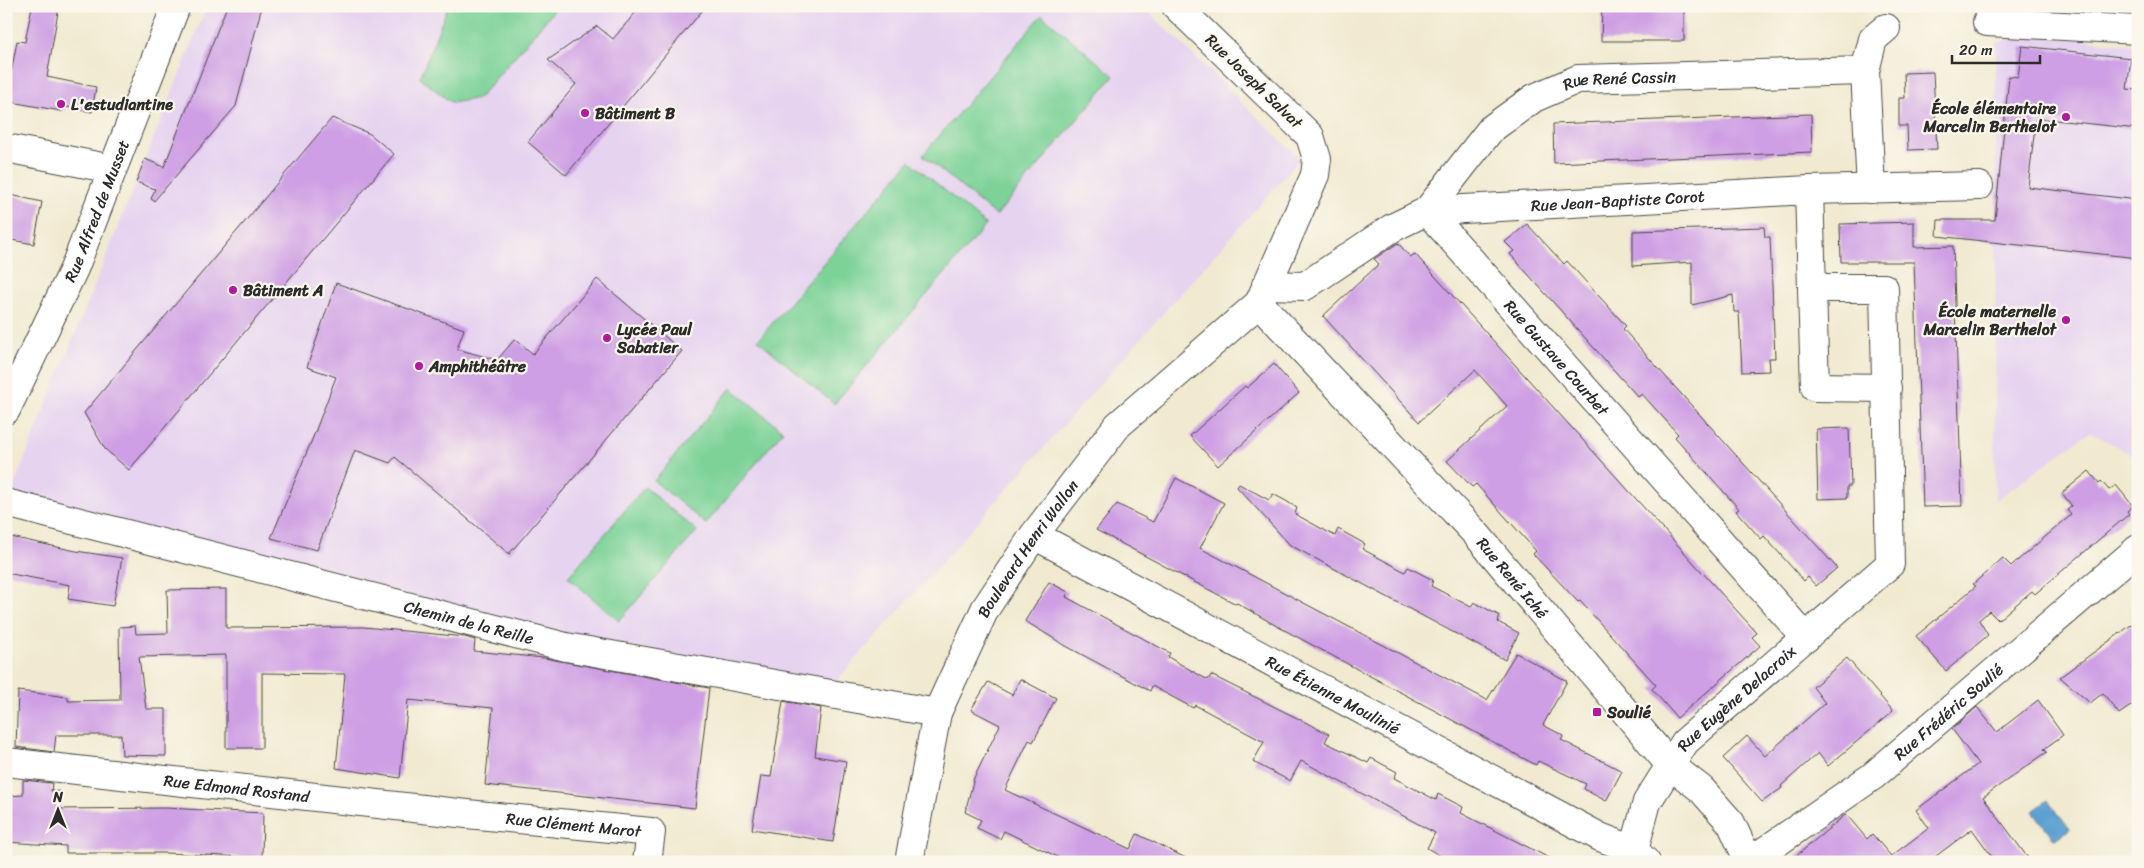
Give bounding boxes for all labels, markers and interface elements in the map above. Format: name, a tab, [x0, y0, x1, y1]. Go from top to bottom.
street label: Rue Joseph Salvat	[1198, 26, 1310, 136]
scale bar	[1952, 32, 2039, 64]
text: 20 m	[1959, 37, 1993, 63]
street label: Rue René Cassin	[1558, 62, 1677, 99]
place label: L'estudiantine	[71, 90, 173, 119]
place label: École élémentaire Marcelin Berthelot	[1923, 94, 2058, 141]
marker: L'estudiantine	[55, 98, 67, 110]
place label: Bâtiment B	[595, 99, 676, 128]
marker: Bâtiment B	[579, 107, 591, 119]
marker: École élémentaire Marcelin Berthelot	[2060, 111, 2072, 123]
street label: Rue Alfred de Musset	[55, 135, 137, 287]
street label: Rue Jean-Baptiste Corot	[1530, 181, 1705, 220]
place label: Bâtiment A	[243, 276, 323, 305]
marker: Bâtiment A	[227, 284, 239, 296]
street label: Rue Gustave Courbet	[1497, 292, 1617, 423]
place label: École maternelle Marcelin Berthelot	[1923, 297, 2058, 344]
marker: École maternelle Marcelin Berthelot	[2060, 314, 2072, 326]
place label: Lycée Paul Sabatier	[616, 315, 693, 362]
marker: Lycée Paul Sabatier	[601, 332, 613, 344]
place label: Amphithéâtre	[428, 352, 527, 381]
marker: Amphithéâtre	[413, 360, 425, 372]
street label: Boulevard Henri Wallon	[968, 473, 1086, 622]
street label: Rue René Iché	[1469, 530, 1556, 625]
street label: Chemin de la Reille	[401, 591, 537, 653]
street label: Rue Eugène Delacroix	[1668, 637, 1803, 757]
street label: Rue Étienne Moulinié	[1261, 647, 1406, 742]
street label: Rue Frédéric Soulié	[1886, 656, 2010, 767]
place label: Soulié	[1606, 698, 1652, 727]
marker: Soulié	[1591, 706, 1603, 718]
street label: Rue Edmond Rostand	[162, 765, 312, 811]
text: N	[52, 785, 63, 810]
north arrow	[32, 786, 82, 836]
street label: Rue Clément Marot	[505, 803, 643, 846]

